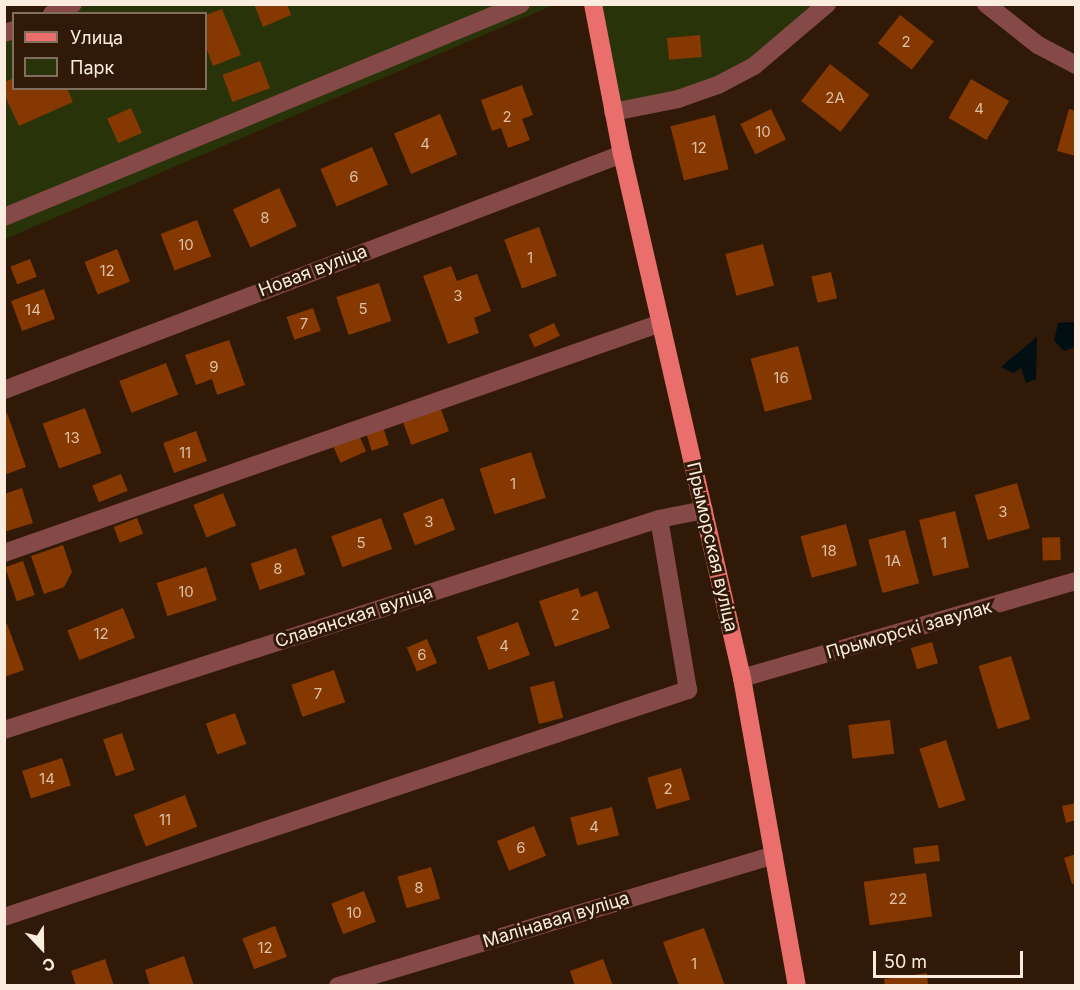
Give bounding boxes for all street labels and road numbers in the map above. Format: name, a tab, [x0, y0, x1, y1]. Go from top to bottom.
street label: Новая вуліца	[256, 240, 370, 302]
street label: Прыморская вуліца	[682, 460, 742, 634]
street label: Славянская вуліца	[272, 581, 436, 653]
street label: Прыморскі завулак	[824, 596, 994, 664]
street label: Малінавая вуліца	[480, 887, 632, 953]

